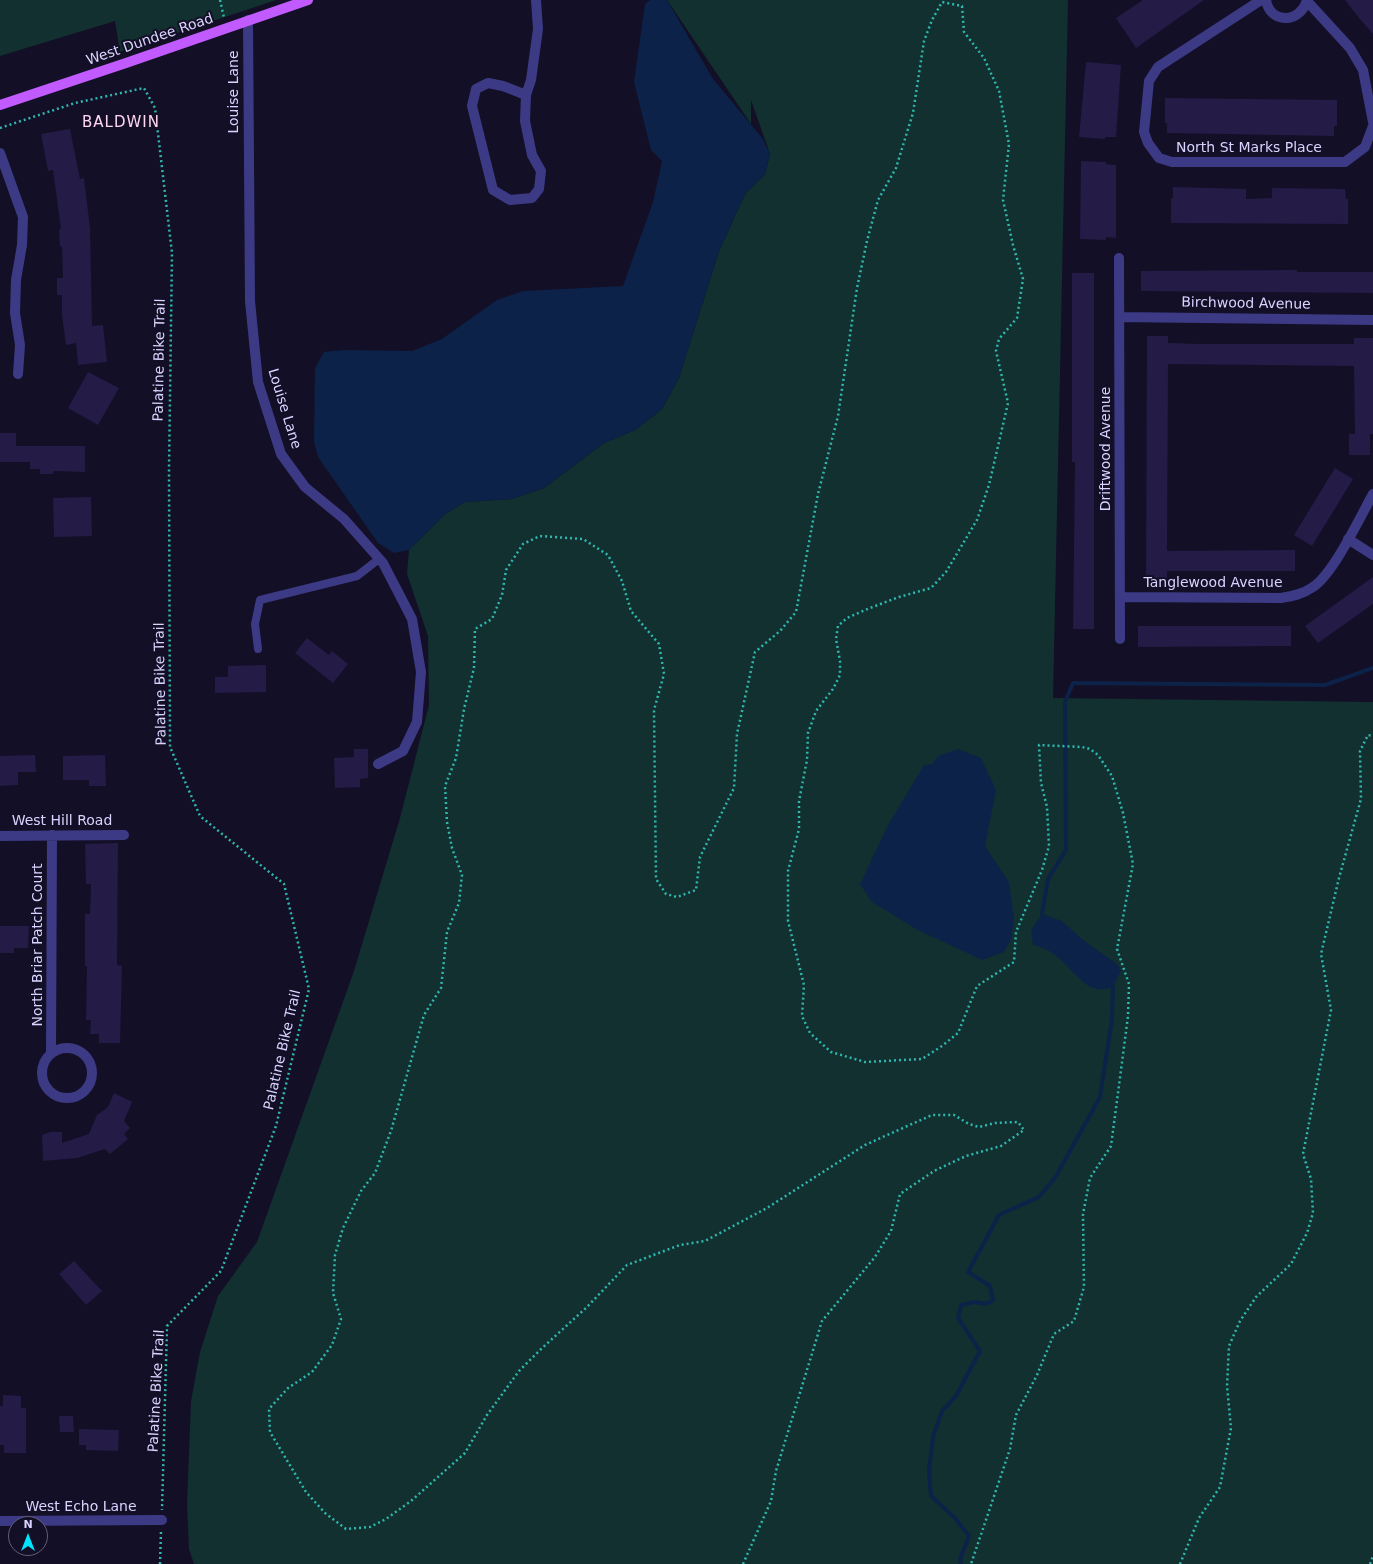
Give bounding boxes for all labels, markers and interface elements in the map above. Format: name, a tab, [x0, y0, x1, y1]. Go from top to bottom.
street label: West Dundee Road	[84, 10, 216, 70]
street label: Louise Lane	[226, 50, 242, 134]
district label: BALDWIN	[82, 114, 160, 132]
street label: North St Marks Place	[1176, 140, 1322, 156]
street label: Birchwood Avenue	[1181, 294, 1311, 314]
street label: Palatine Bike Trail	[151, 298, 169, 422]
street label: Louise Lane	[264, 367, 304, 451]
street label: Driftwood Avenue	[1098, 387, 1114, 511]
street label: Tanglewood Avenue	[1143, 575, 1283, 591]
street label: Palatine Bike Trail	[152, 622, 170, 746]
street label: West Hill Road	[12, 813, 112, 829]
street label: North Briar Patch Court	[30, 863, 46, 1027]
street label: Palatine Bike Trail	[261, 988, 305, 1112]
street label: Palatine Bike Trail	[145, 1329, 169, 1453]
street label: West Echo Lane	[25, 1499, 137, 1515]
north arrow	[8, 1516, 48, 1556]
text: N	[23, 1518, 33, 1531]

